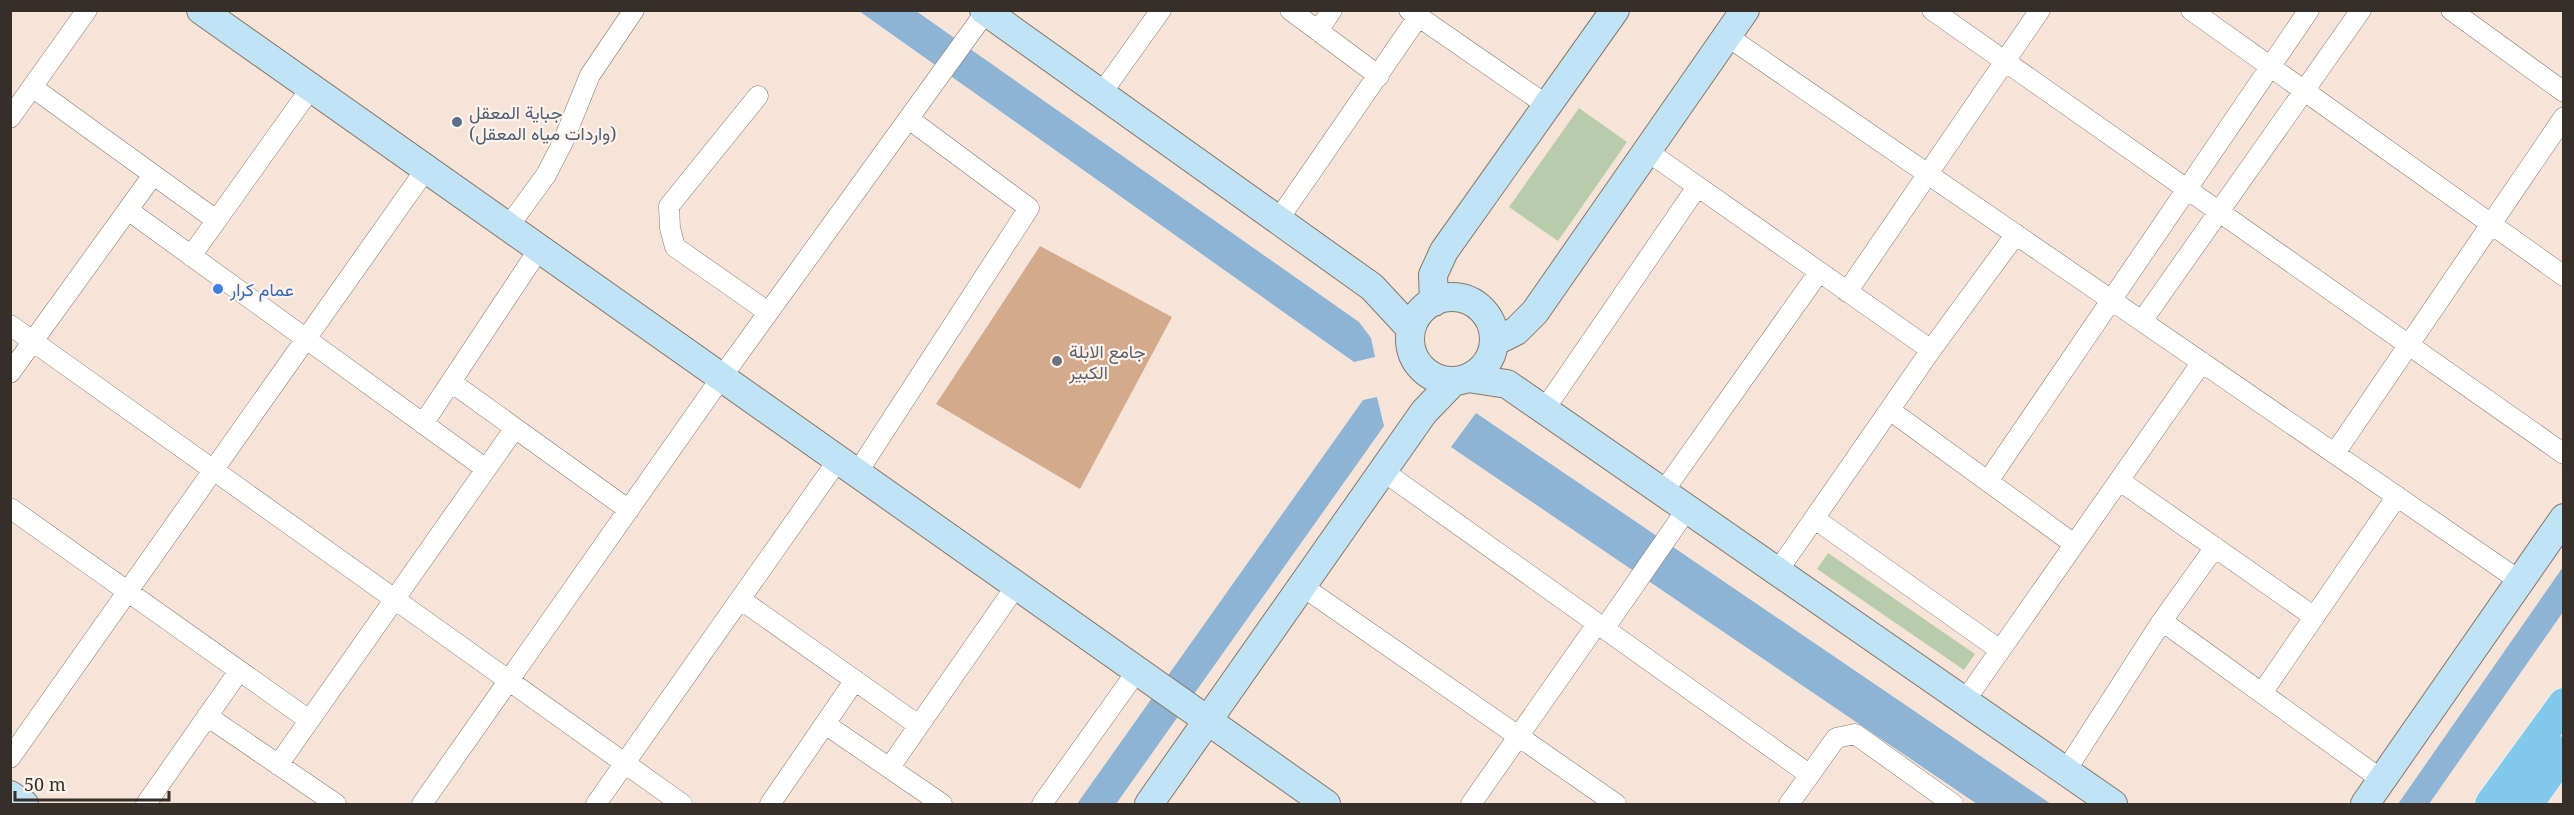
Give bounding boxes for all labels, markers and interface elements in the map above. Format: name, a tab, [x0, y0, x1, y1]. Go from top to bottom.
place label: جباية المعقل (واردات مياه المعقل)	[469, 100, 617, 145]
marker: جباية المعقل (واردات مياه المعقل)	[450, 115, 464, 129]
place label: عمام كرار	[229, 277, 294, 302]
marker: عمام كرار	[211, 282, 225, 296]
place label: جامع الابلة الكبير	[1068, 339, 1146, 384]
marker: جامع الابلة الكبير	[1050, 354, 1064, 368]
scale bar	[15, 764, 170, 802]
text: 50 m	[24, 772, 66, 796]

